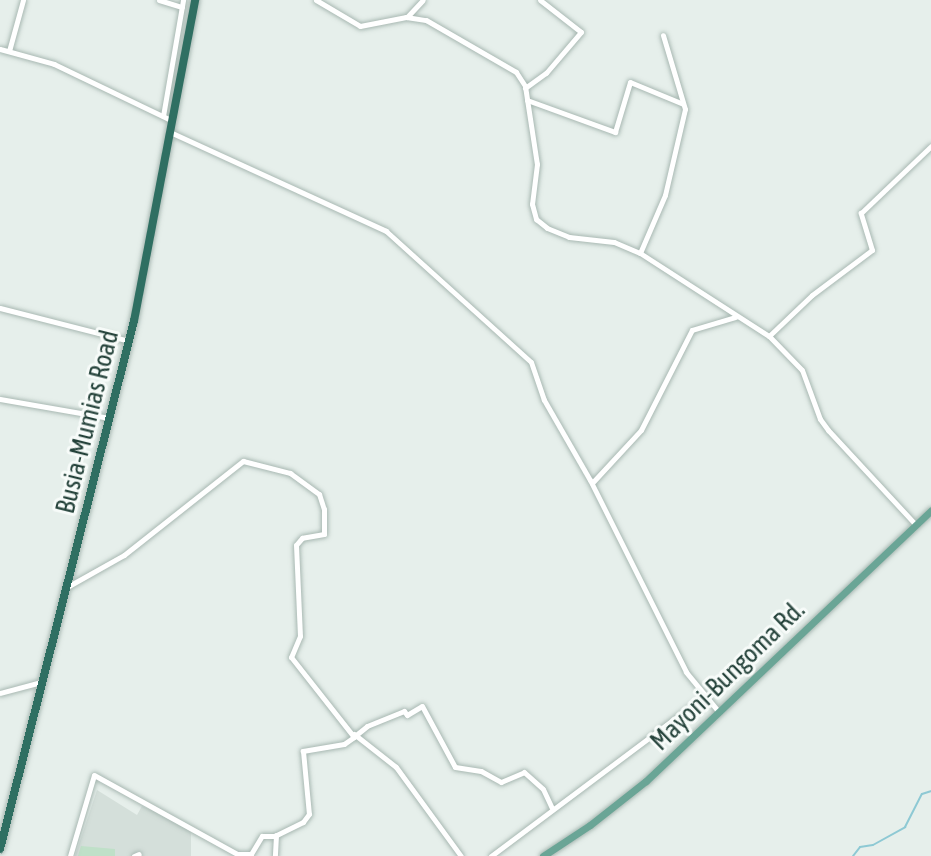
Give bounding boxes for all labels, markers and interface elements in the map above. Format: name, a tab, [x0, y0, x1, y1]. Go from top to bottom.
street label: Busia-Mumias Road	[50, 327, 126, 517]
street label: Mayoni-Bungoma Rd.	[645, 595, 811, 757]

